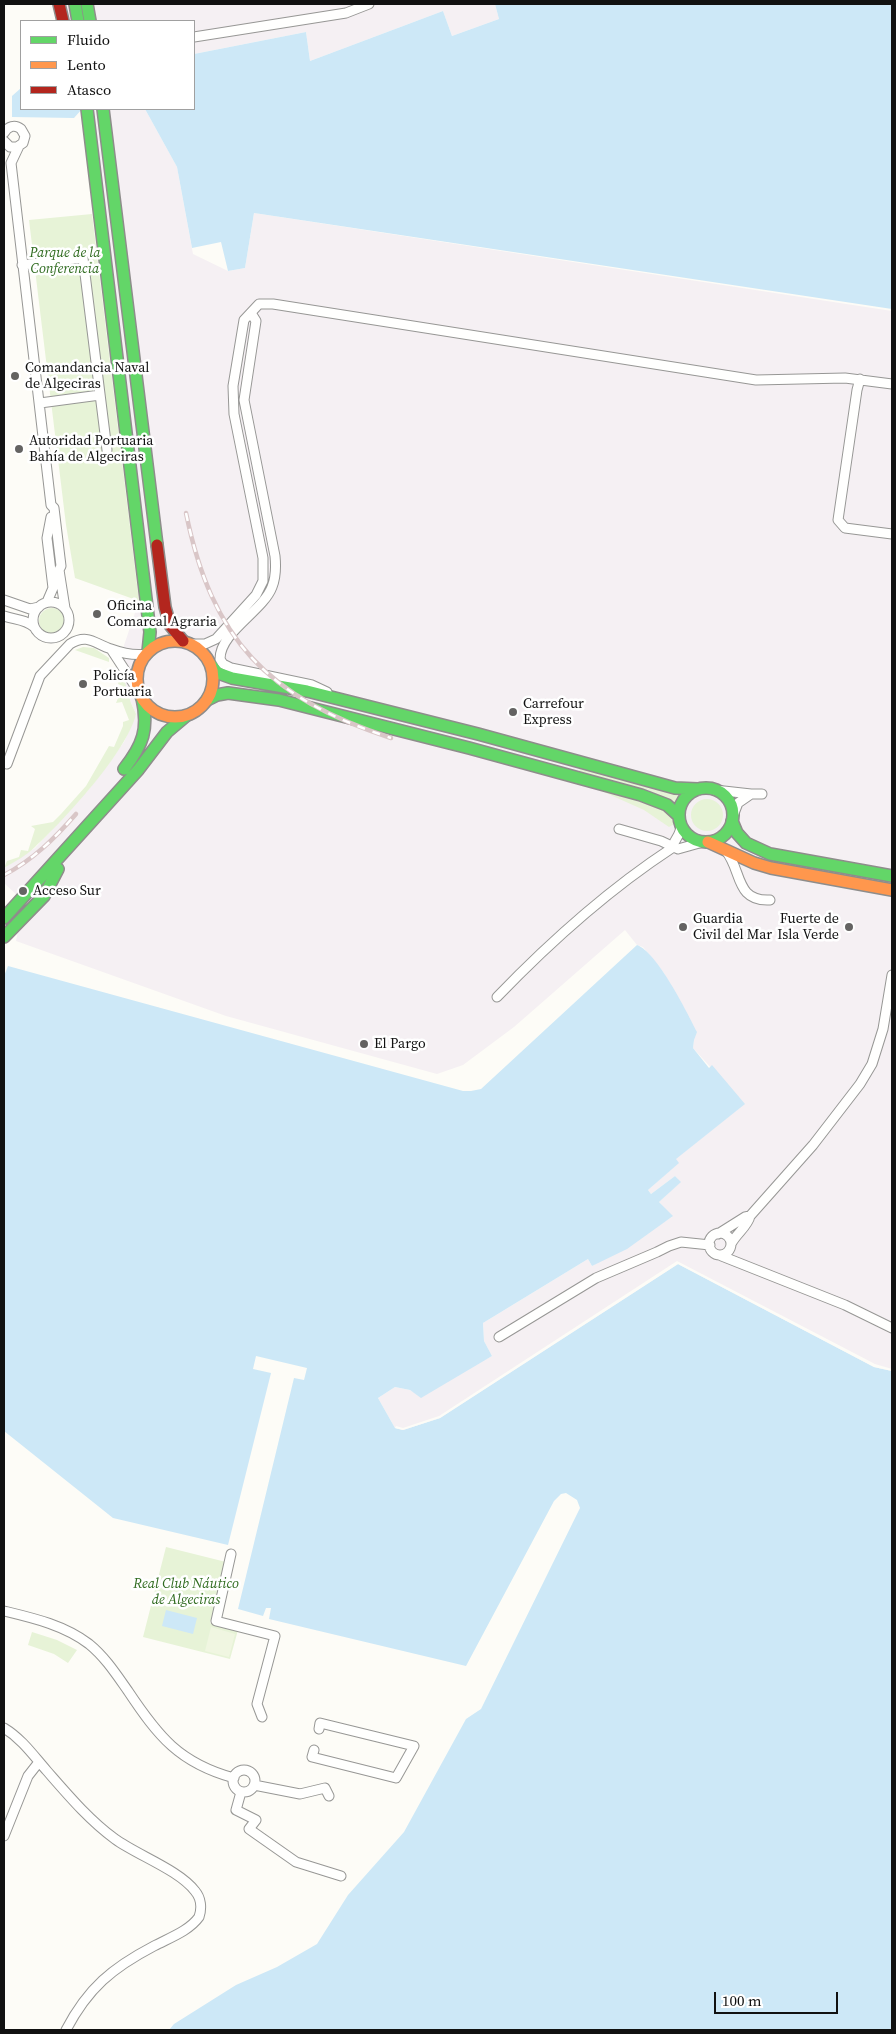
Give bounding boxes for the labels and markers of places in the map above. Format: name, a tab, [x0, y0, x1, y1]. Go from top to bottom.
place label: Comandancia Naval de Algeciras	[25, 360, 150, 392]
marker: Comandancia Naval de Algeciras	[9, 370, 21, 382]
place label: Autoridad Portuaria Bahía de Algeciras	[29, 433, 153, 466]
marker: Autoridad Portuaria Bahía de Algeciras	[13, 443, 25, 455]
place label: Oficina Comarcal Agraria	[107, 598, 217, 630]
marker: Oficina Comarcal Agraria	[91, 608, 103, 620]
place label: Policía Portuaria	[93, 668, 152, 700]
marker: Policía Portuaria	[77, 678, 89, 690]
place label: Carrefour Express	[523, 696, 584, 729]
marker: Carrefour Express	[507, 706, 519, 718]
place label: Acceso Sur	[33, 883, 101, 899]
marker: Acceso Sur	[17, 885, 29, 897]
place label: Guardia Civil del Mar	[693, 911, 772, 944]
place label: Fuerte de Isla Verde	[777, 911, 839, 944]
marker: Guardia Civil del Mar	[677, 921, 689, 933]
marker: Fuerte de Isla Verde	[843, 921, 855, 933]
place label: El Pargo	[374, 1036, 426, 1052]
marker: El Pargo	[358, 1038, 370, 1050]

